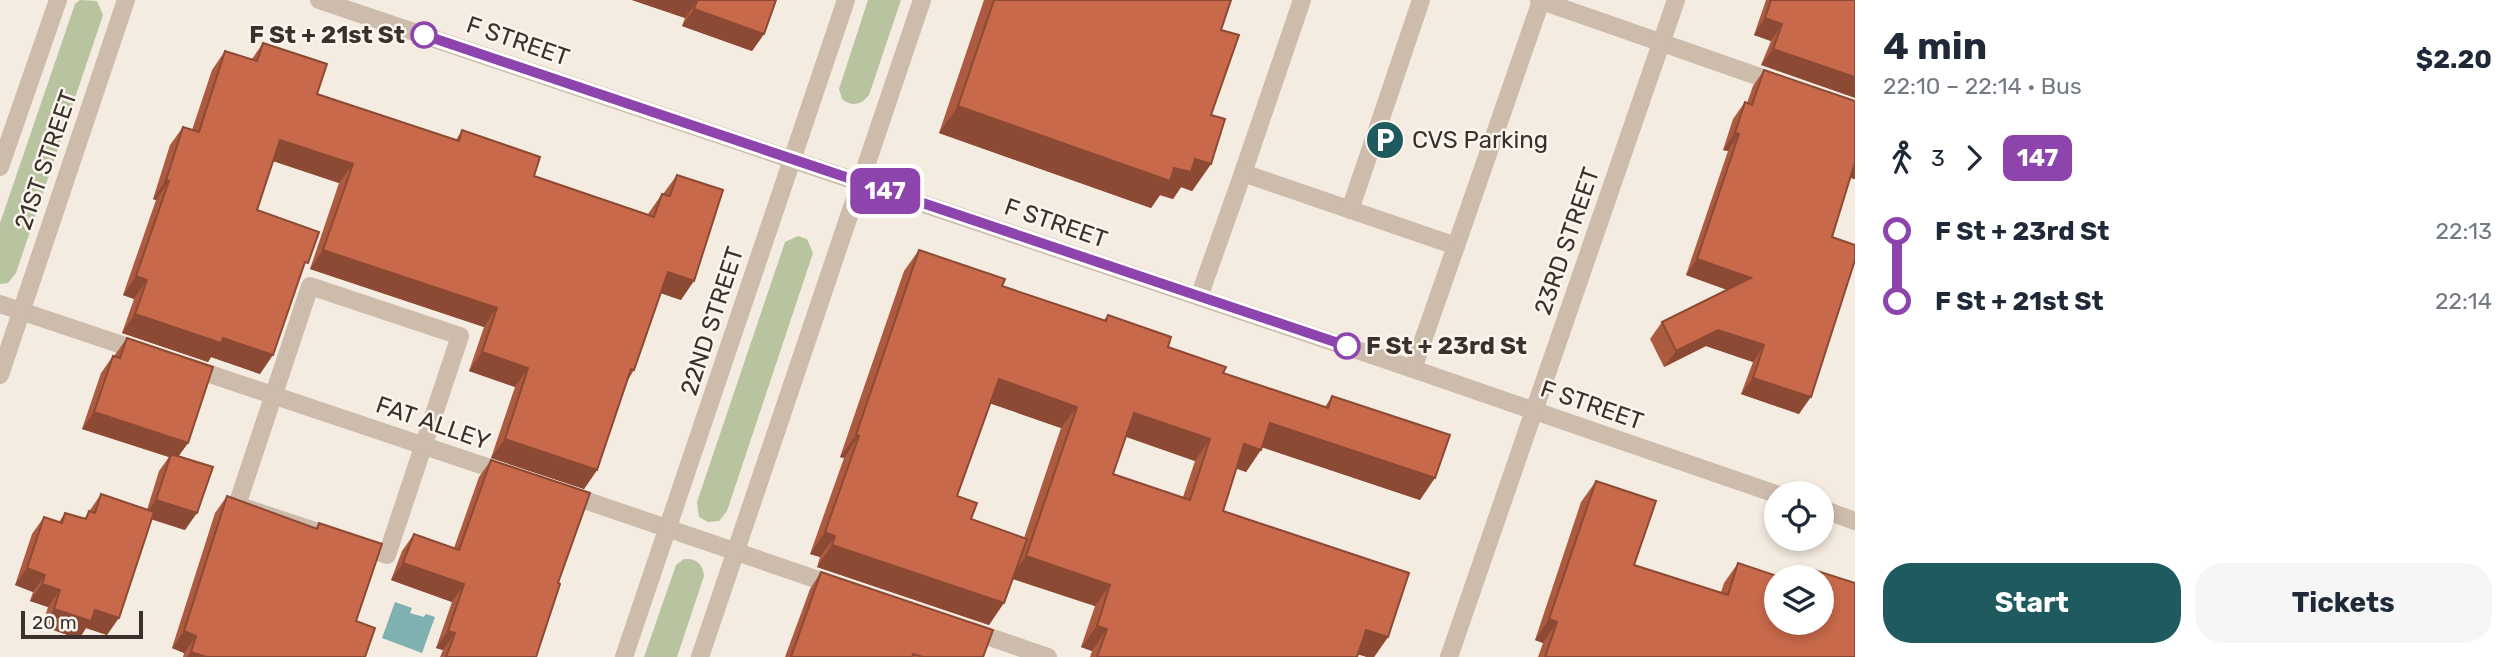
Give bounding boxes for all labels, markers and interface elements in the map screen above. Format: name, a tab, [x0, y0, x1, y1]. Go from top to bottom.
street label: F STREET	[463, 10, 573, 72]
place label: F St + 21st St	[249, 21, 405, 49]
marker: F St + 21st St	[411, 22, 437, 48]
text: 4 min	[1883, 23, 1987, 69]
text: $2.20	[2416, 44, 2492, 75]
text: 22:10 – 22:14 · Bus	[1883, 72, 2082, 100]
street label: 21ST STREET	[9, 87, 83, 233]
parking icon: CVS Parking	[1364, 119, 1406, 161]
place label: CVS Parking	[1412, 126, 1548, 154]
icon: walk	[1883, 139, 1921, 177]
icon: forward	[1955, 139, 1993, 177]
text: 3	[1931, 144, 1945, 172]
text: 147	[2017, 144, 2058, 172]
street label: 23RD STREET	[1529, 164, 1605, 318]
line badge: 147	[845, 168, 925, 214]
text: 147	[864, 177, 906, 205]
street label: F STREET	[1001, 192, 1111, 254]
text: F St + 23rd St	[1935, 216, 2110, 247]
text: 22:13	[2435, 217, 2492, 245]
street label: 22ND STREET	[675, 243, 749, 399]
text: F St + 21st St	[1935, 286, 2104, 317]
text: 22:14	[2435, 287, 2492, 315]
place label: F St + 23rd St	[1366, 332, 1527, 360]
marker: F St + 23rd St	[1334, 333, 1360, 359]
street label: F STREET	[1537, 374, 1647, 436]
street label: FAT ALLEY	[372, 390, 494, 456]
map controls	[1764, 481, 1834, 635]
button: locate	[1764, 481, 1834, 551]
button: Start	[1883, 563, 2181, 643]
button: Tickets	[2195, 563, 2492, 643]
button: layers	[1764, 565, 1834, 635]
scale bar	[21, 608, 144, 640]
text: 20 m	[32, 611, 77, 634]

